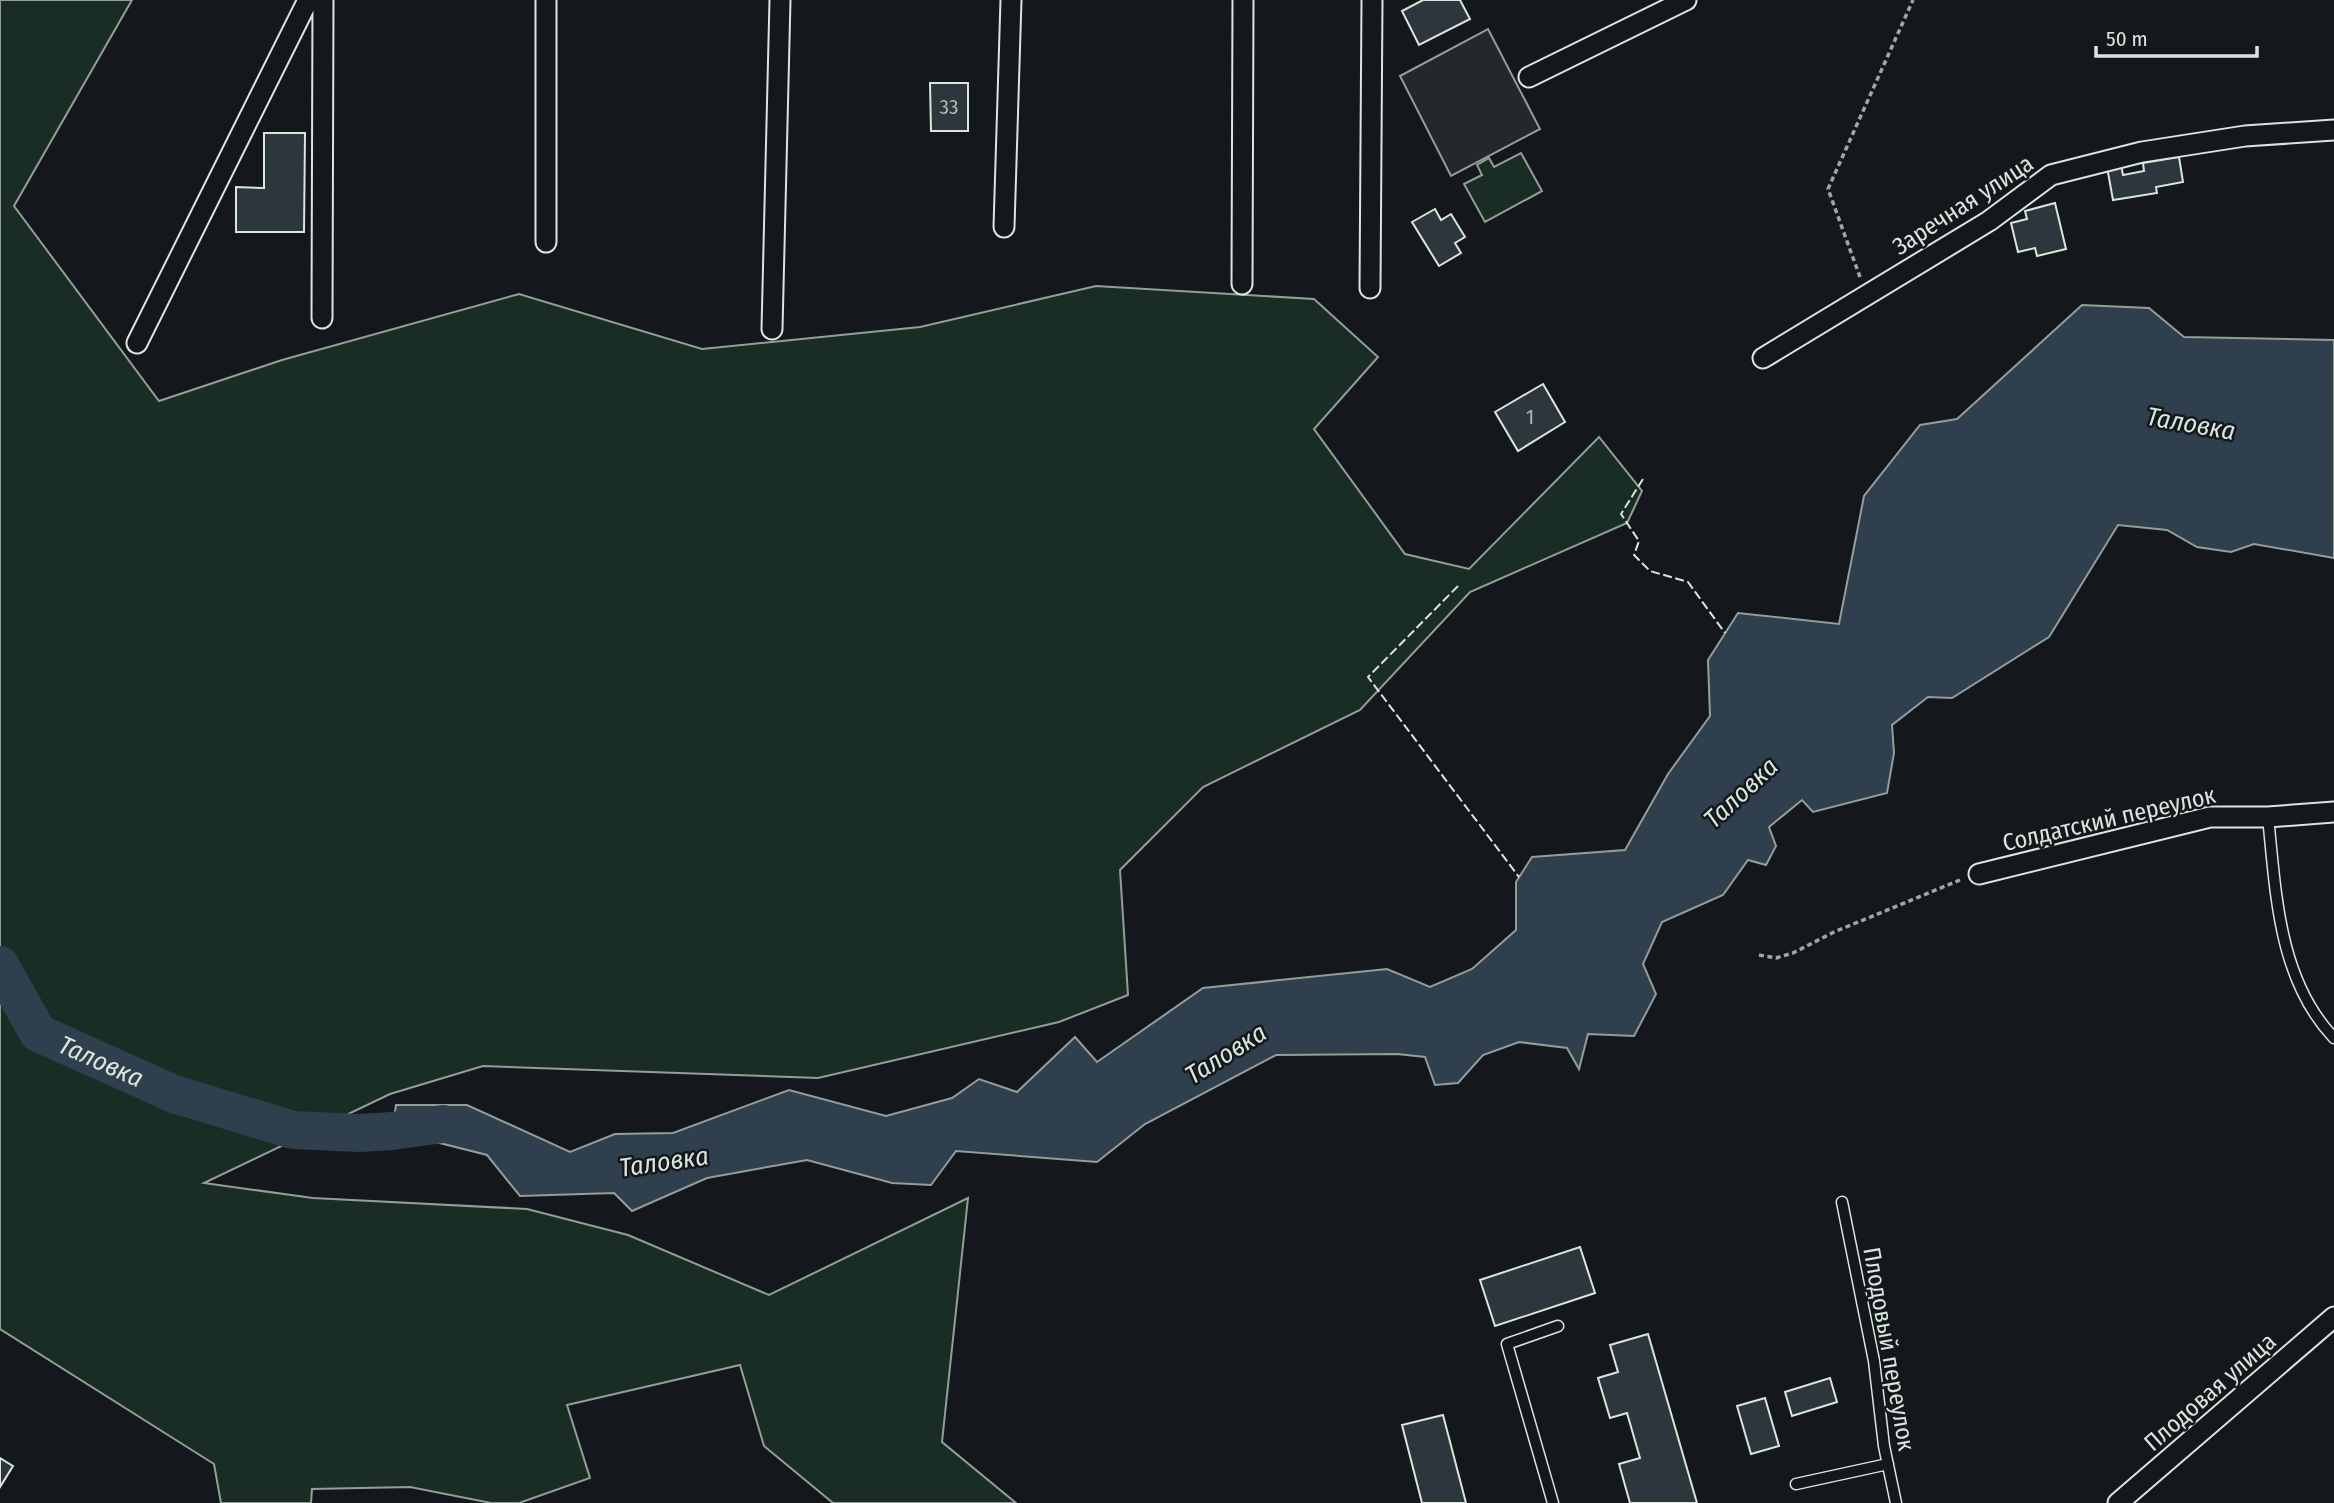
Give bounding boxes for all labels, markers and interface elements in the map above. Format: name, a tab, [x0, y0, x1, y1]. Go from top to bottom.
scale bar	[2096, 14, 2257, 58]
text: 50 m	[2106, 26, 2148, 52]
house number: 33	[940, 94, 958, 120]
street label: Заречная улица	[1888, 149, 2038, 261]
water label: Таловка	[2144, 401, 2238, 447]
house number: 1	[1526, 404, 1534, 430]
water label: Таловка	[1698, 751, 1784, 835]
street label: Солдатский переулок	[2000, 781, 2219, 857]
water label: Таловка	[1180, 1017, 1272, 1091]
water label: Таловка	[54, 1029, 148, 1094]
water label: Таловка	[617, 1140, 711, 1184]
street label: Плодовый переулок	[1857, 1245, 1921, 1454]
street label: Плодовая улица	[2139, 1327, 2281, 1457]

